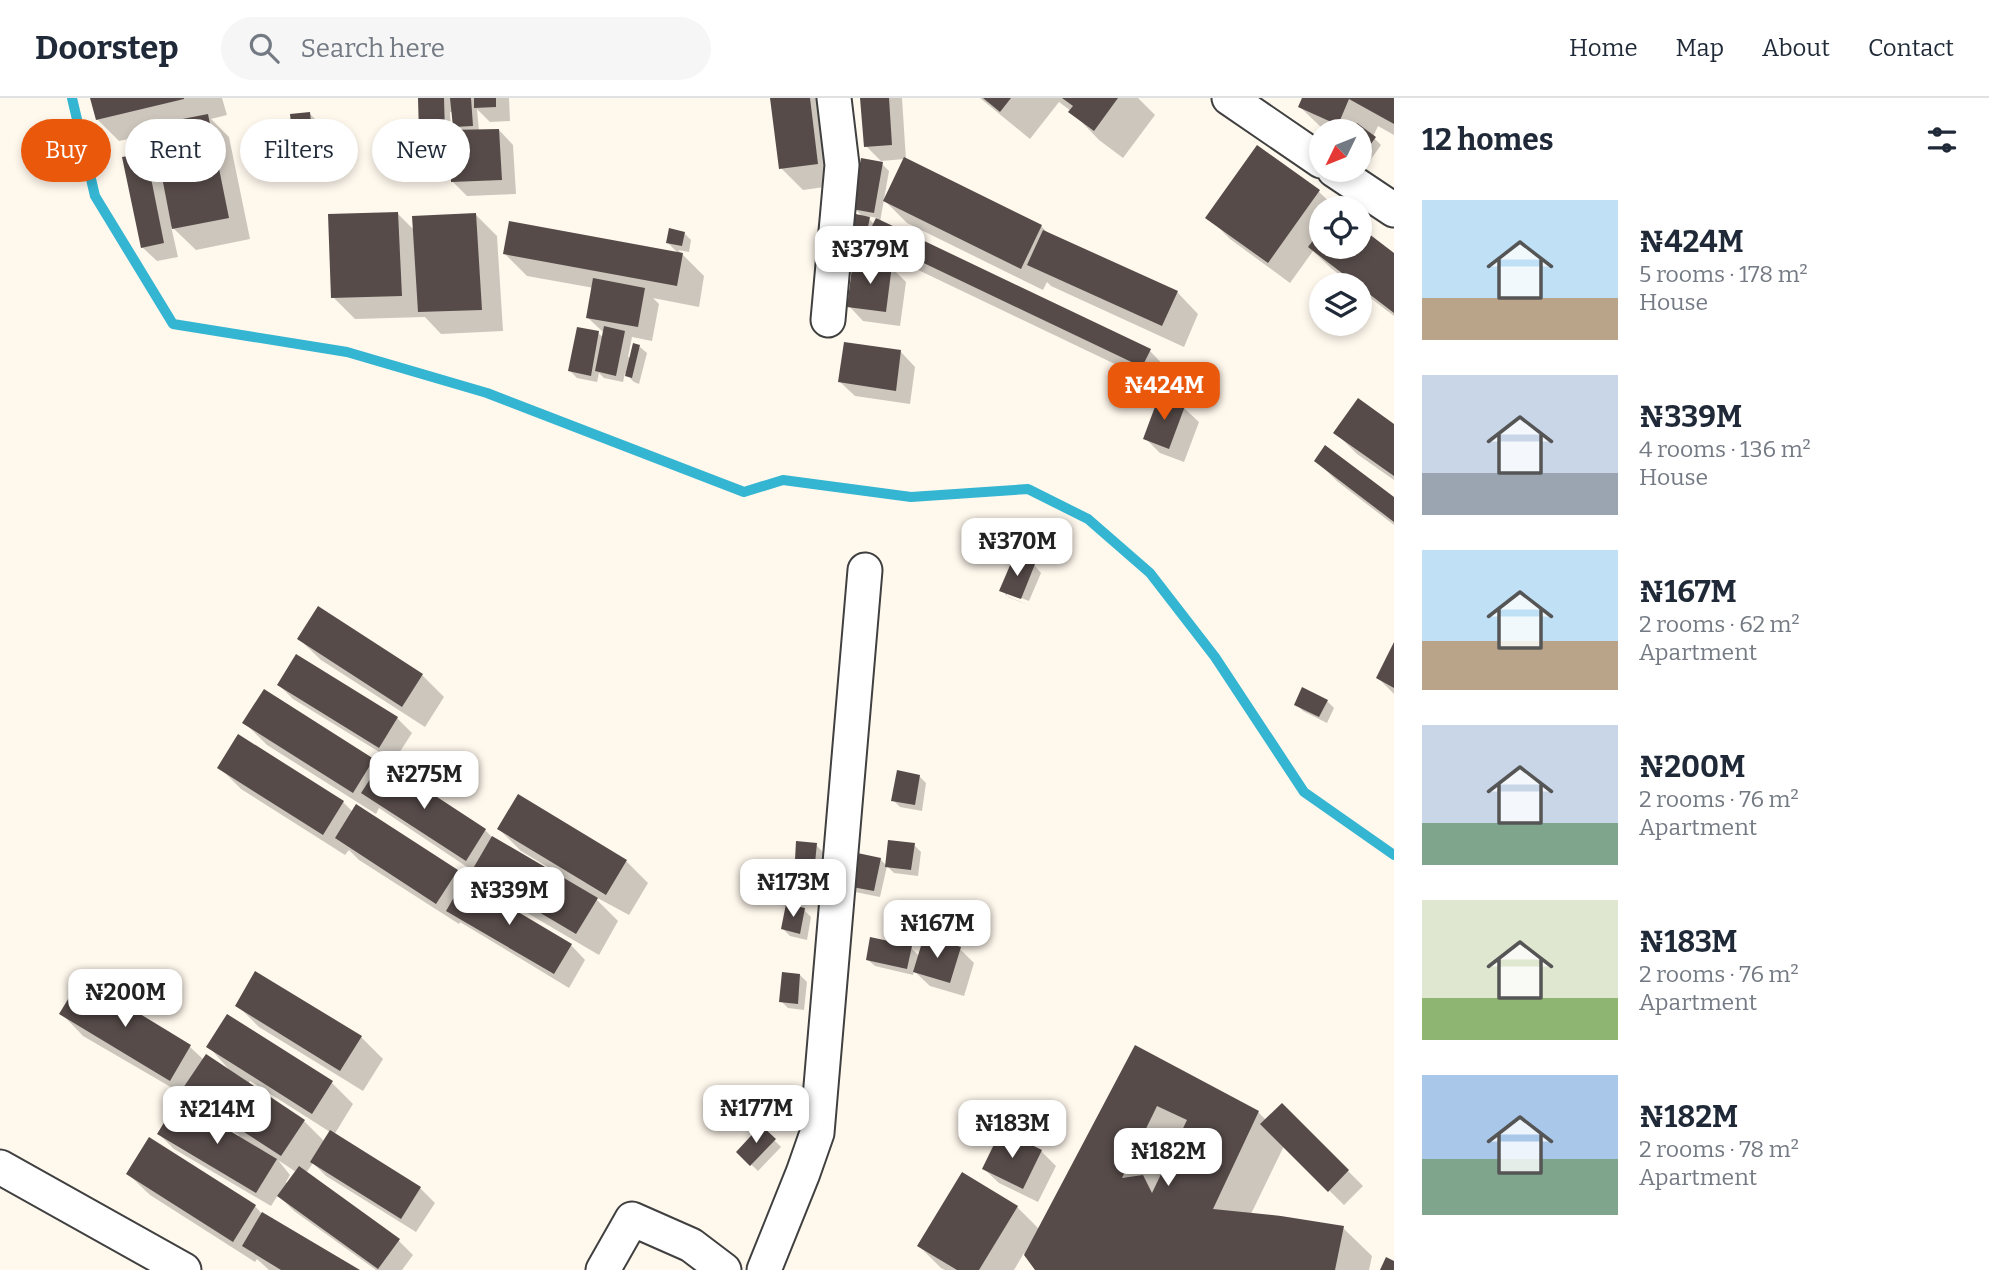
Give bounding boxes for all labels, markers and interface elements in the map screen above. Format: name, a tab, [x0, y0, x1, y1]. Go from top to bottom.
search box	[221, 17, 711, 80]
text: Doorstep	[35, 28, 179, 68]
icon: search	[245, 29, 283, 67]
text: Search here	[301, 33, 445, 64]
text: Home	[1569, 34, 1638, 62]
text: Map	[1676, 34, 1724, 62]
text: About	[1762, 34, 1830, 62]
text: Contact	[1868, 34, 1954, 62]
chip: Buy	[21, 119, 111, 182]
chip: Rent	[125, 119, 226, 182]
chip: Filters	[240, 119, 358, 182]
chip: New	[372, 119, 470, 182]
north arrow	[1309, 119, 1372, 182]
map controls	[1309, 119, 1372, 336]
icon: filters	[1923, 121, 1961, 159]
text: 12 homes	[1422, 122, 1553, 158]
button: locate	[1309, 196, 1372, 259]
text: ₦424M	[1639, 224, 1744, 260]
pin: ₦379M	[821, 226, 919, 286]
icon: home	[1478, 228, 1562, 312]
text: ₦379M	[831, 235, 909, 263]
text: 5 rooms · 178 m²	[1639, 260, 1808, 288]
button: layers	[1309, 273, 1372, 336]
text: House	[1639, 288, 1708, 316]
pin: ₦424M	[1115, 362, 1213, 422]
text: ₦424M	[1124, 371, 1204, 399]
text: ₦339M	[1639, 399, 1742, 435]
icon: home	[1478, 403, 1562, 487]
text: 4 rooms · 136 m²	[1639, 435, 1811, 463]
text: House	[1639, 463, 1708, 491]
pin: ₦370M	[968, 518, 1066, 578]
text: ₦370M	[977, 527, 1057, 555]
text: ₦167M	[1639, 574, 1737, 610]
icon: home	[1478, 578, 1562, 662]
text: 2 rooms · 62 m²	[1639, 610, 1800, 638]
text: Apartment	[1639, 638, 1757, 666]
text: ₦200M	[1639, 749, 1745, 785]
pin: ₦275M	[375, 752, 473, 811]
icon: home	[1478, 753, 1562, 837]
text: ₦275M	[386, 760, 462, 788]
text: 2 rooms · 76 m²	[1639, 785, 1799, 813]
text: Apartment	[1639, 813, 1757, 841]
pin: ₦173M	[744, 860, 842, 919]
pin: ₦339M	[460, 868, 558, 927]
text: ₦173M	[756, 868, 830, 896]
text: ₦339M	[469, 876, 549, 904]
pin: ₦167M	[888, 900, 986, 960]
text: ₦167M	[900, 909, 974, 937]
text: ₦183M	[1639, 924, 1738, 960]
icon: home	[1478, 928, 1562, 1012]
text: 2 rooms · 76 m²	[1639, 960, 1799, 988]
pin: ₦200M	[76, 970, 174, 1029]
text: ₦200M	[84, 978, 166, 1006]
text: Apartment	[1639, 988, 1757, 1016]
pin: ₦214M	[168, 1086, 266, 1146]
pin: ₦177M	[707, 1086, 805, 1145]
text: ₦177M	[719, 1094, 793, 1122]
text: ₦214M	[179, 1095, 255, 1123]
text: ₦182M	[1639, 1099, 1738, 1135]
pin: ₦183M	[963, 1100, 1061, 1160]
icon: home	[1478, 1103, 1562, 1187]
text: ₦183M	[974, 1109, 1050, 1137]
pin: ₦182M	[1119, 1128, 1217, 1188]
text: 2 rooms · 78 m²	[1639, 1135, 1799, 1163]
text: ₦182M	[1130, 1137, 1206, 1165]
text: Apartment	[1639, 1163, 1757, 1191]

